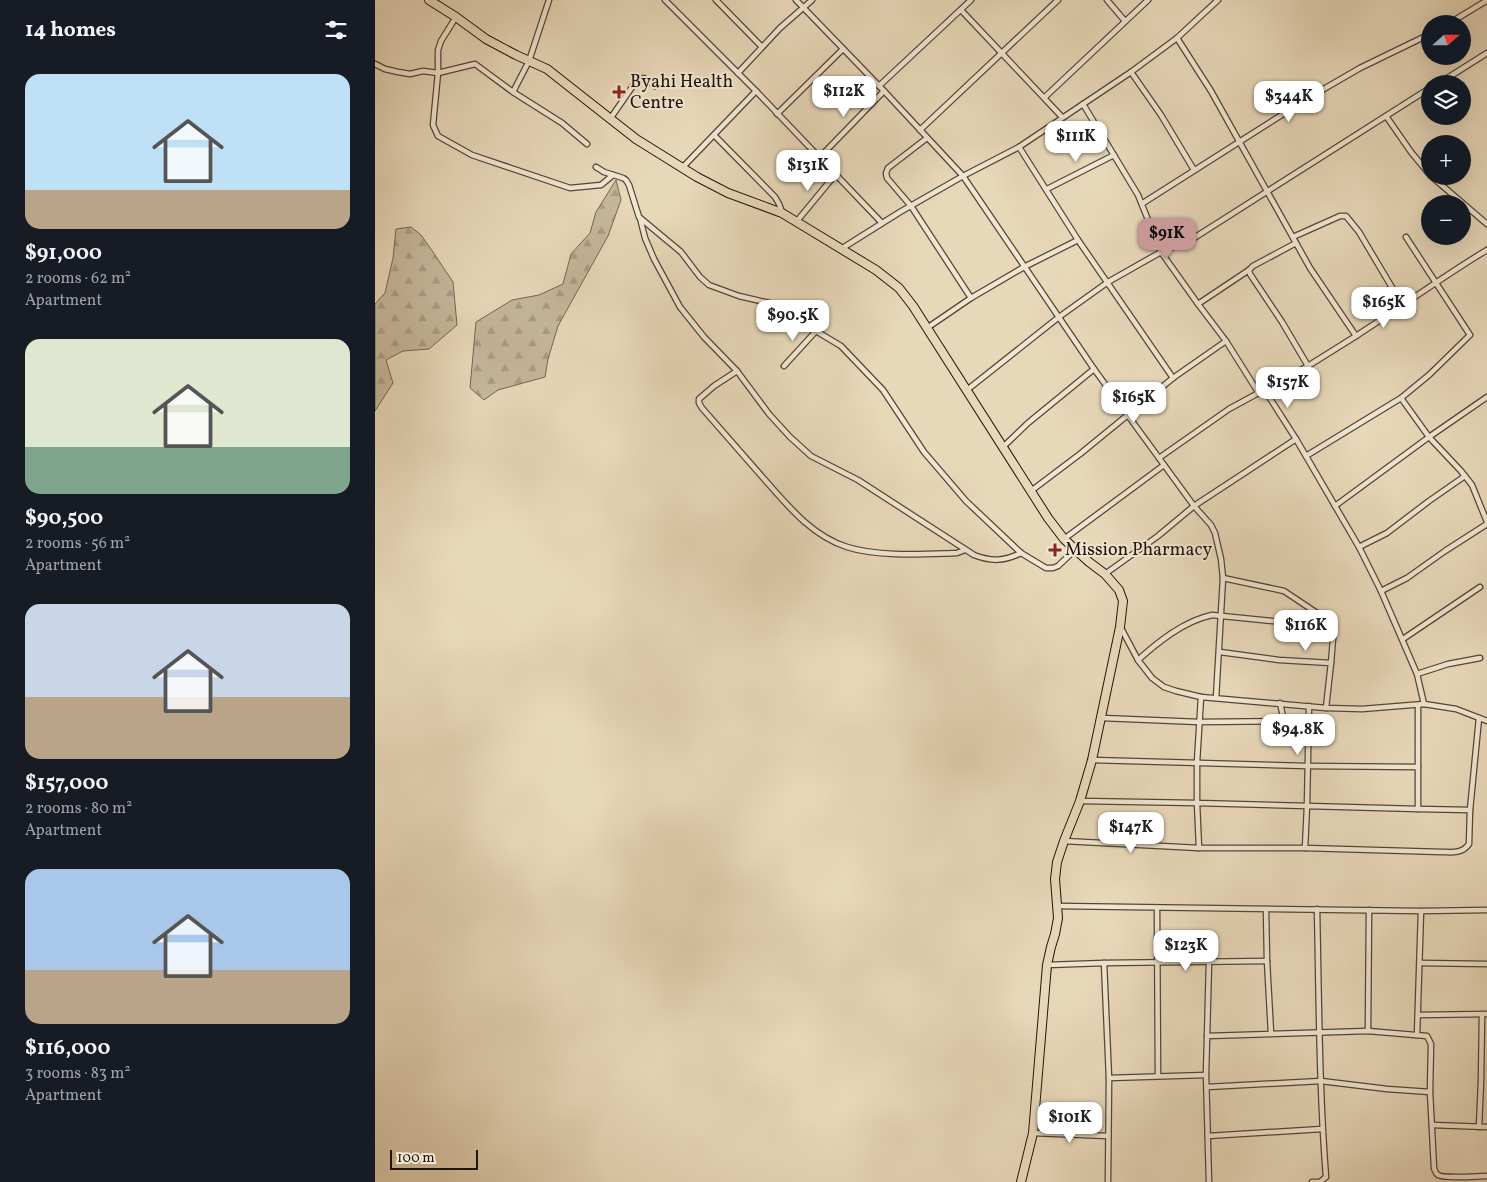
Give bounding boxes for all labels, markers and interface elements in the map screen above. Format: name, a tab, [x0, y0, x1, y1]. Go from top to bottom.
north arrow	[1421, 15, 1471, 65]
map controls	[1421, 15, 1471, 245]
text: 14 homes	[25, 16, 116, 45]
icon: filters	[322, 16, 350, 44]
place label: Byahi Health Centre	[630, 70, 733, 116]
button: layers	[1421, 75, 1471, 125]
pin: $112K	[809, 76, 879, 118]
pin: $344K	[1254, 80, 1324, 123]
text: $112K	[823, 81, 865, 103]
marker: Byahi Health Centre	[612, 85, 626, 99]
text: $344K	[1265, 86, 1313, 108]
icon: home	[143, 106, 233, 196]
pin: $111K	[1041, 120, 1111, 163]
text: $111K	[1056, 126, 1096, 148]
button: +	[1421, 135, 1471, 185]
pin: $131K	[773, 150, 843, 192]
text: $131K	[787, 155, 829, 177]
button: −	[1421, 195, 1471, 245]
pin: $91K	[1137, 218, 1197, 260]
text: $91K	[1149, 223, 1185, 245]
text: $91,000	[25, 239, 102, 268]
text: 2 rooms · 62 m²	[25, 268, 131, 290]
pin: $165K	[1349, 286, 1419, 329]
text: Apartment	[25, 290, 102, 312]
text: $165K	[1362, 292, 1406, 314]
pin: $90.5K	[752, 300, 834, 342]
text: $90.5K	[767, 305, 819, 327]
pin: $157K	[1253, 366, 1323, 409]
icon: home	[143, 371, 233, 461]
text: $157K	[1267, 372, 1309, 394]
pin: $165K	[1099, 382, 1169, 424]
text: $165K	[1112, 387, 1156, 409]
text: $90,500	[25, 504, 103, 533]
text: 2 rooms · 56 m²	[25, 533, 130, 555]
place label: Mission Pharmacy	[1065, 538, 1213, 563]
marker: Mission Pharmacy	[1049, 544, 1061, 556]
text: Apartment	[25, 555, 102, 577]
pin: $116K	[1271, 610, 1341, 652]
text: $116K	[1285, 615, 1327, 637]
icon: home	[143, 636, 233, 726]
pin: $94.8K	[1257, 714, 1339, 756]
text: $94.8K	[1272, 719, 1324, 741]
text: $157,000	[25, 769, 108, 798]
text: 2 rooms · 80 m²	[25, 798, 132, 820]
pin: $147K	[1096, 812, 1166, 854]
text: $147K	[1109, 817, 1153, 839]
text: Apartment	[25, 820, 102, 842]
icon: home	[143, 901, 233, 991]
pin: $123K	[1151, 930, 1221, 972]
text: $123K	[1164, 935, 1208, 957]
text: $116,000	[25, 1034, 110, 1063]
text: 3 rooms · 83 m²	[25, 1063, 130, 1085]
text: Apartment	[25, 1085, 102, 1107]
pin: $101K	[1035, 1102, 1105, 1144]
text: $101K	[1048, 1107, 1092, 1129]
scale bar	[390, 1147, 477, 1170]
text: 100 m	[397, 1149, 435, 1168]

